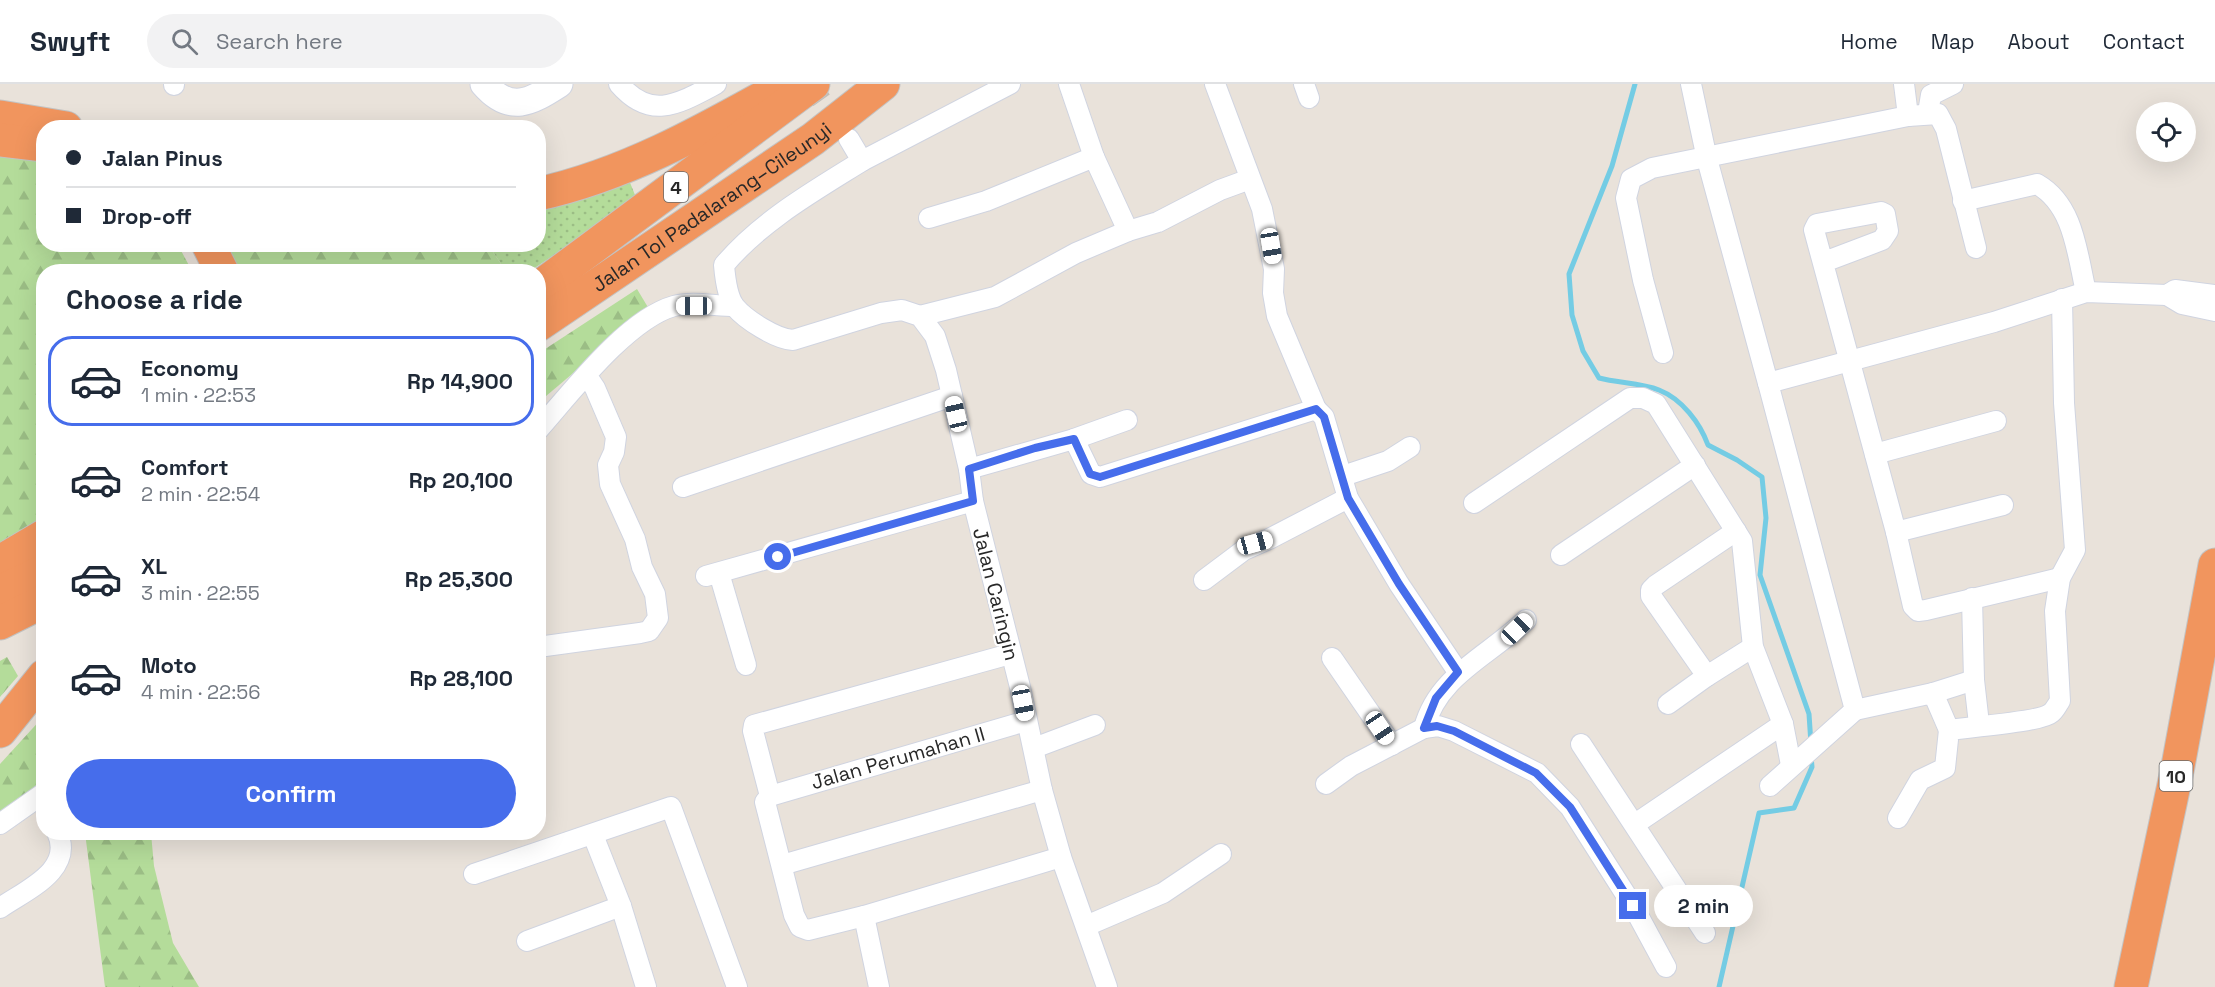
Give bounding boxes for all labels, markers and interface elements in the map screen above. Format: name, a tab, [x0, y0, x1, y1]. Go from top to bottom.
search box	[147, 14, 567, 68]
text: Swyft	[30, 23, 111, 59]
icon: search	[168, 25, 201, 58]
text: Search here	[216, 27, 343, 55]
text: Home	[1840, 28, 1898, 55]
text: Map	[1931, 28, 1975, 55]
text: About	[2008, 28, 2070, 55]
text: Contact	[2103, 28, 2185, 55]
map controls	[2136, 102, 2196, 162]
button: locate	[2136, 102, 2196, 162]
street label: Jalan Tol Padalarang–Cileunyi	[587, 116, 837, 298]
text: Jalan Pinus	[102, 144, 223, 172]
road number: 4	[664, 172, 688, 202]
text: Drop-off	[102, 202, 192, 230]
car	[1259, 227, 1283, 265]
text: Choose a ride	[66, 282, 243, 317]
car	[676, 297, 712, 315]
icon: car	[69, 354, 123, 408]
text: Economy	[141, 354, 239, 382]
text: Rp 14,900	[407, 367, 513, 395]
text: 1 min · 22:53	[141, 382, 256, 408]
car	[943, 394, 969, 434]
icon: car	[69, 453, 123, 507]
text: Comfort	[141, 453, 229, 481]
text: Rp 20,100	[409, 466, 513, 494]
text: 2 min · 22:54	[141, 481, 260, 507]
street label: Jalan Caringin	[967, 525, 1025, 663]
car	[1235, 530, 1275, 556]
route start	[764, 543, 791, 570]
icon: car	[69, 552, 123, 606]
text: XL	[141, 552, 167, 580]
text: Rp 25,300	[405, 565, 513, 593]
text: 3 min · 22:55	[141, 580, 260, 606]
car	[1498, 610, 1536, 648]
icon: car	[69, 651, 123, 705]
text: Moto	[141, 651, 197, 679]
text: Rp 28,100	[409, 664, 513, 692]
text: 4 min · 22:56	[141, 679, 260, 705]
car	[1011, 684, 1035, 722]
car	[1362, 708, 1398, 748]
street label: Jalan Perumahan II	[808, 721, 988, 795]
button: Confirm	[66, 759, 516, 828]
road number: 10	[2160, 761, 2192, 791]
callout: 2 min	[1654, 885, 1753, 927]
route end	[1619, 892, 1646, 919]
text: 2 min	[1678, 893, 1729, 919]

